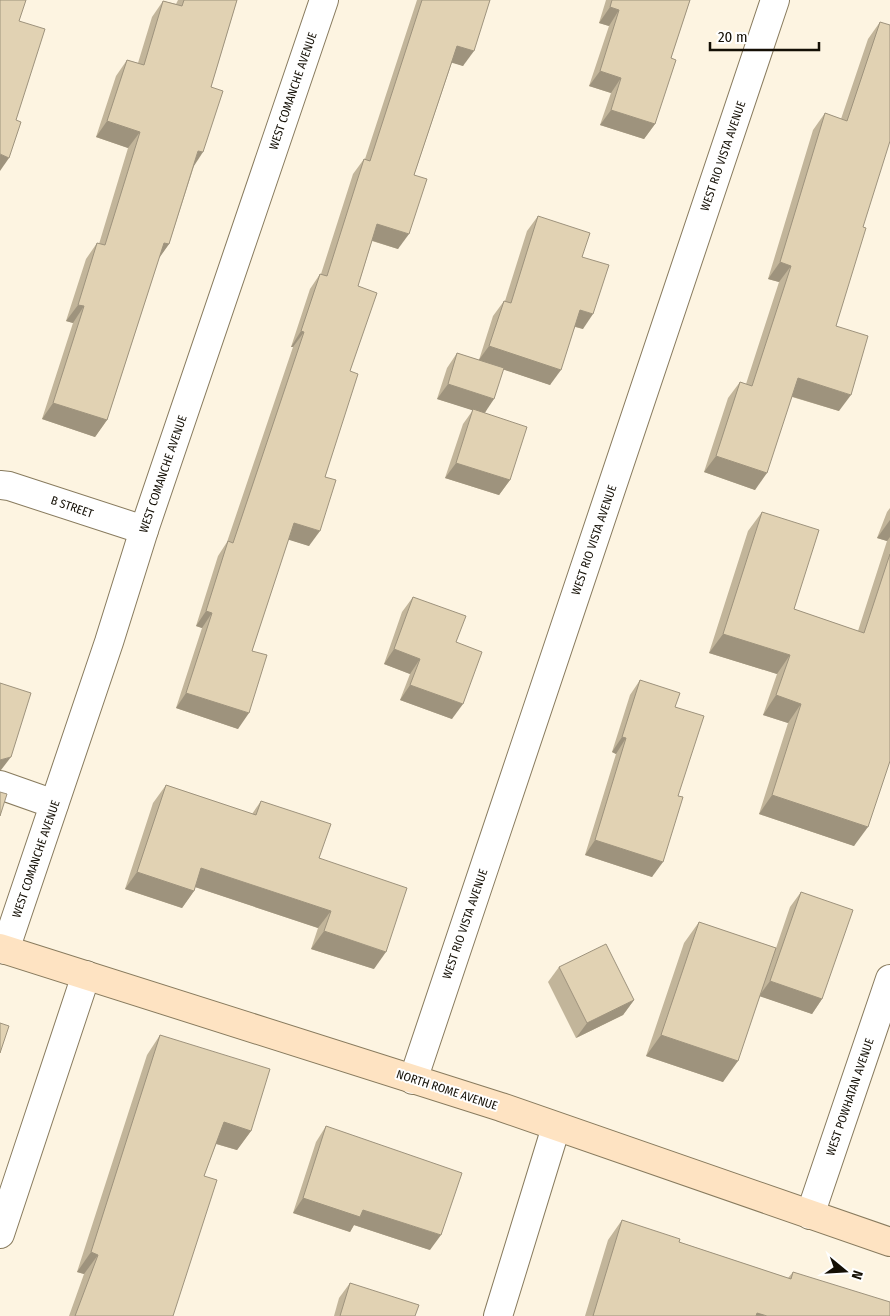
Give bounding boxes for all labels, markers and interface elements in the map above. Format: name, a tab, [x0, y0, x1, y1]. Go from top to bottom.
scale bar	[710, 20, 819, 52]
text: 20 m	[718, 28, 748, 46]
street label: WEST COMANCHE AVENUE	[266, 30, 320, 152]
street label: WEST RIO VISTA AVENUE	[698, 99, 749, 213]
street label: WEST COMANCHE AVENUE	[136, 413, 190, 535]
street label: WEST RIO VISTA AVENUE	[569, 483, 620, 597]
street label: B STREET	[49, 493, 95, 521]
street label: WEST COMANCHE AVENUE	[9, 798, 63, 920]
street label: WEST RIO VISTA AVENUE	[440, 867, 491, 981]
street label: WEST POWHATAN AVENUE	[823, 1036, 877, 1158]
street label: NORTH ROME AVENUE	[395, 1067, 500, 1113]
north arrow	[820, 1246, 870, 1296]
text: N	[848, 1268, 866, 1281]

